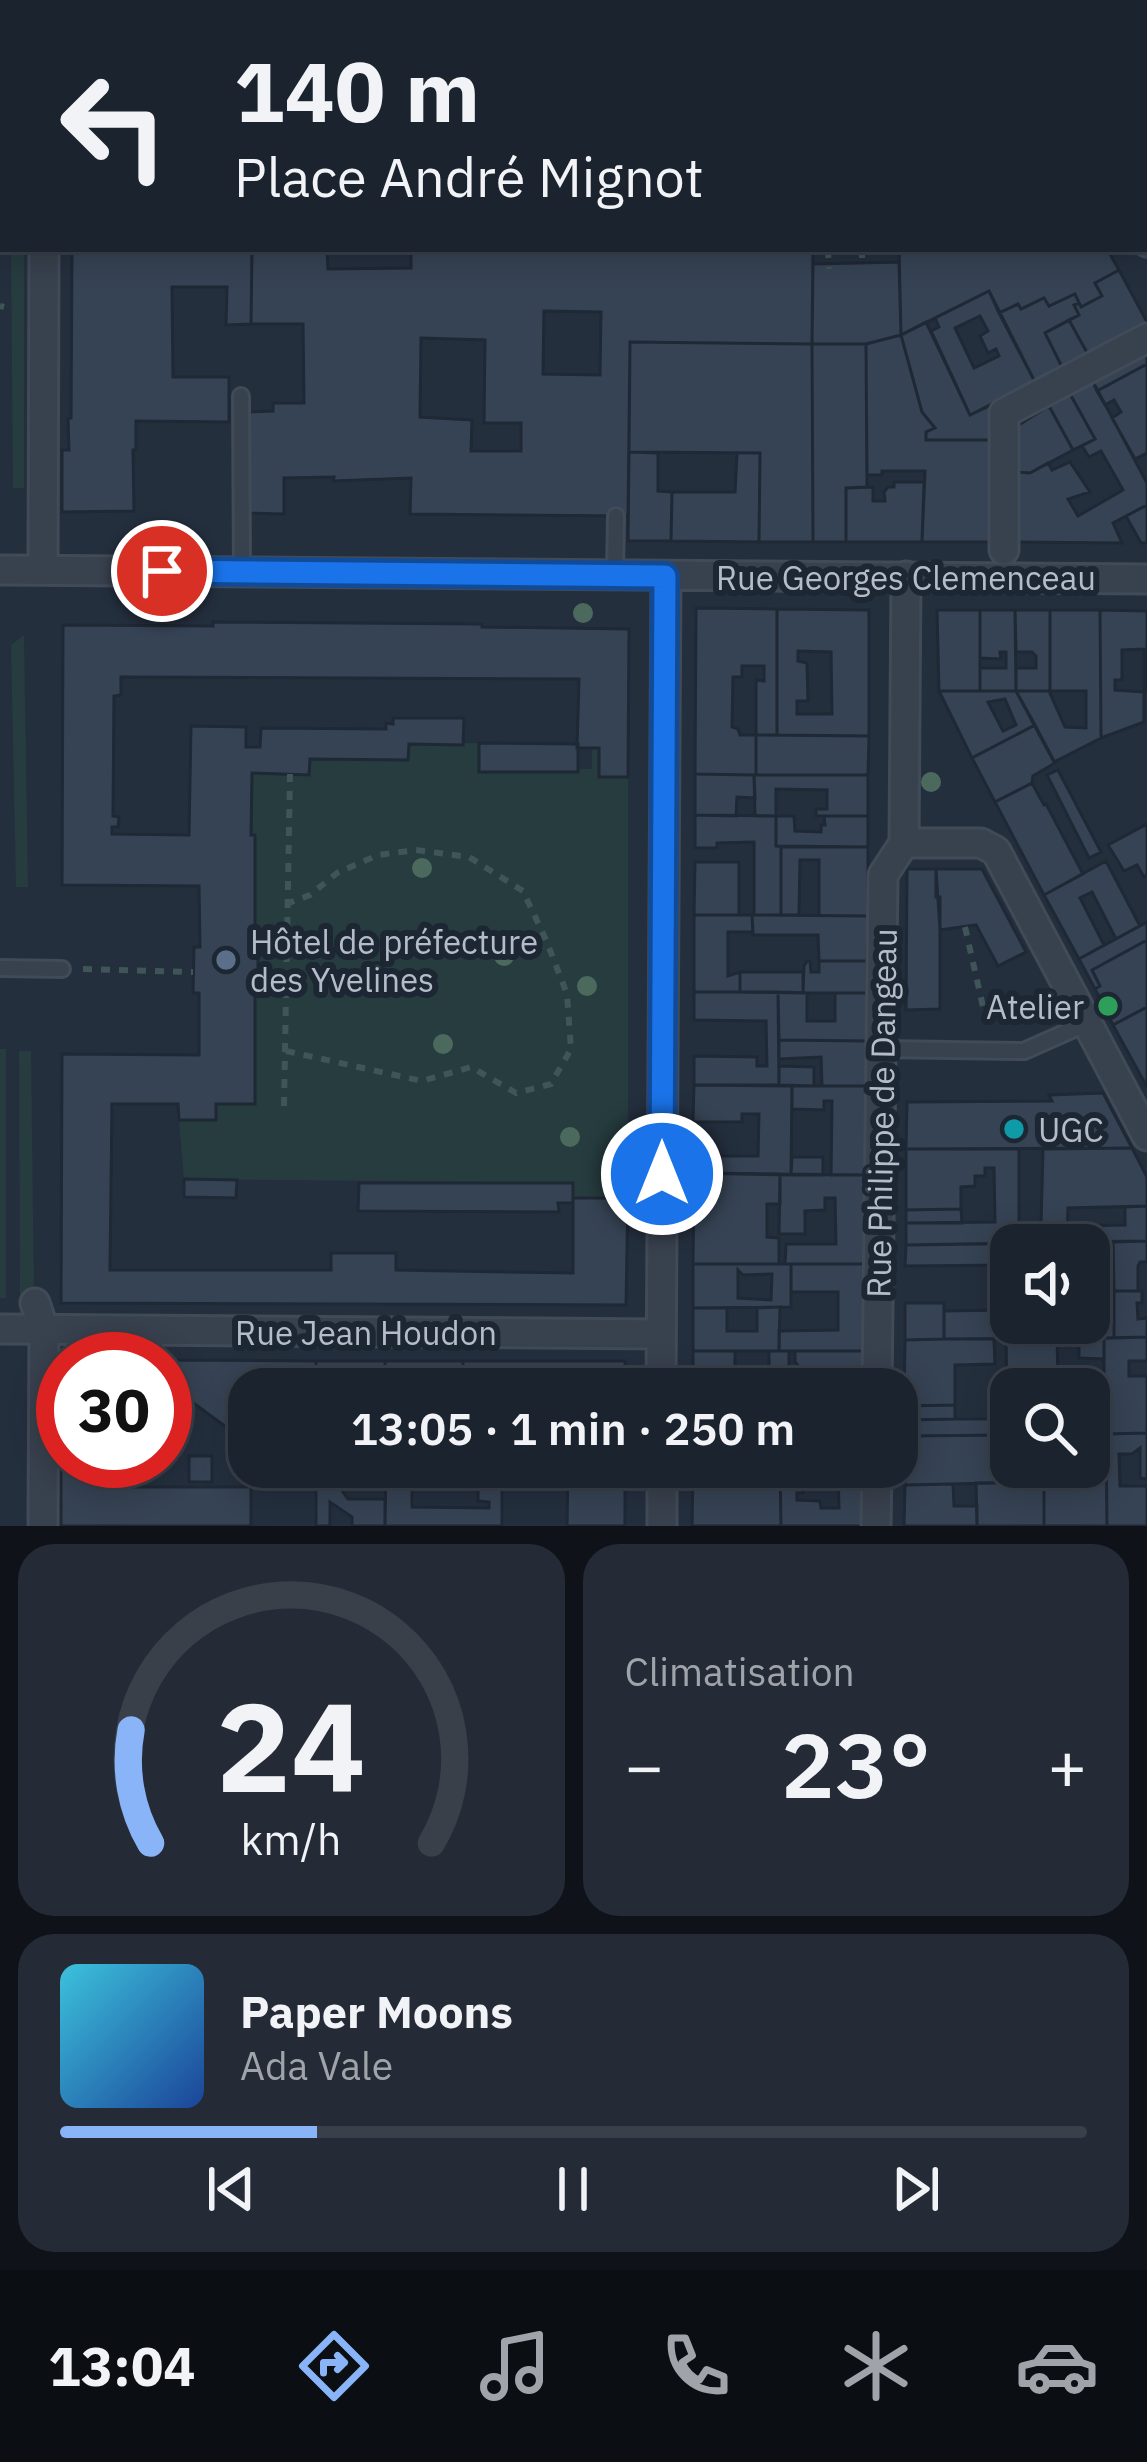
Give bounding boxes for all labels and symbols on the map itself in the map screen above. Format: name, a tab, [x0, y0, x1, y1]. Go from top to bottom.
pin	[111, 520, 213, 622]
street label: Rue Georges Clemenceau	[716, 556, 1096, 599]
place label: Hôtel de préfecture des Yvelines	[250, 920, 538, 1001]
street label: Rue Philippe de Dangeau	[856, 928, 906, 1298]
marker: Hôtel de préfecture des Yvelines	[213, 947, 239, 973]
place label: Atelier	[986, 985, 1084, 1028]
marker: Atelier	[1095, 993, 1121, 1019]
place label: UGC	[1038, 1108, 1104, 1151]
position arrow	[599, 1111, 725, 1237]
marker: UGC	[1001, 1116, 1027, 1142]
street label: Rue Jean Houdon	[235, 1311, 497, 1354]
speed limit sign: 30	[36, 1332, 192, 1488]

